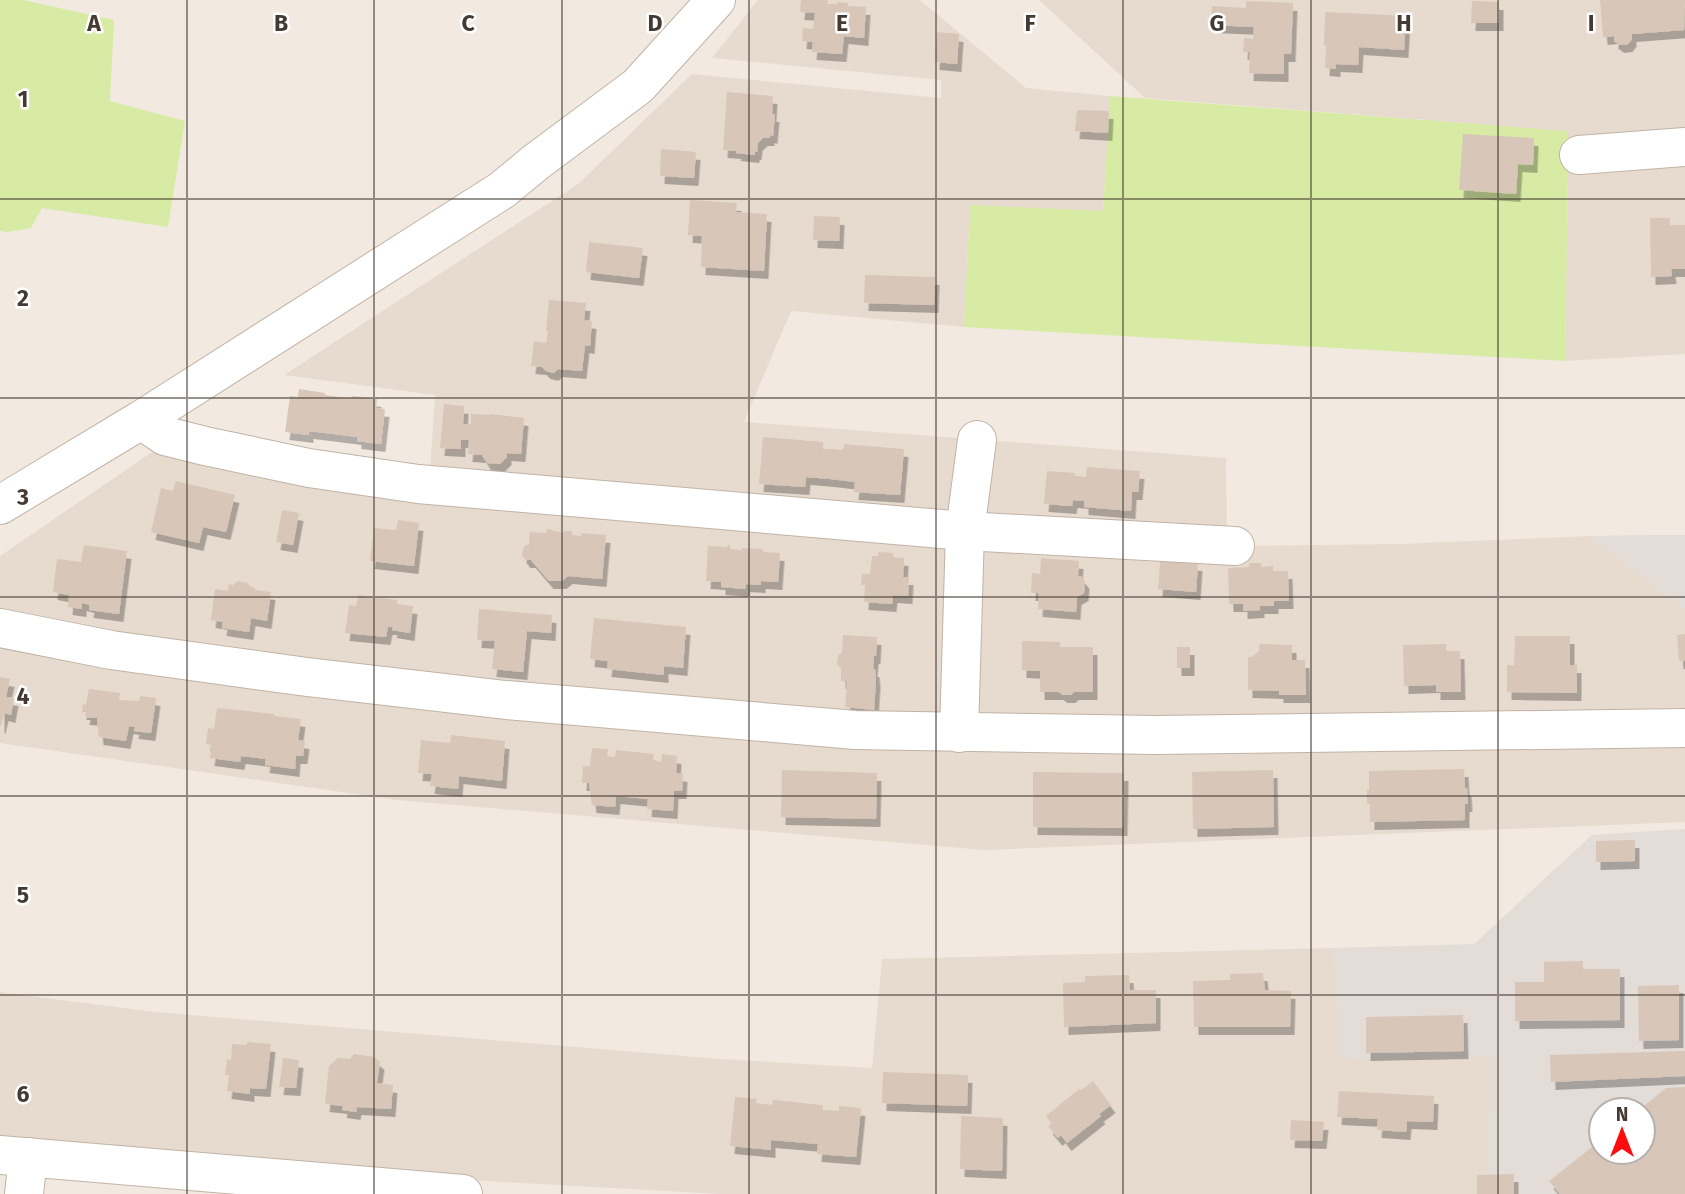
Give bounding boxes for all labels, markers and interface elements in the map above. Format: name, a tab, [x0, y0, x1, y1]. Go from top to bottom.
text: A	[86, 9, 101, 37]
text: B	[274, 9, 288, 37]
text: C	[461, 9, 475, 37]
text: D	[648, 9, 663, 37]
text: E	[836, 9, 848, 37]
text: F	[1024, 9, 1036, 37]
text: G	[1210, 9, 1224, 37]
text: H	[1396, 9, 1412, 37]
text: I	[1588, 9, 1594, 37]
text: 1	[18, 85, 28, 113]
text: 2	[17, 284, 29, 312]
text: 3	[16, 483, 29, 511]
text: 4	[17, 682, 30, 710]
text: 5	[17, 881, 29, 909]
text: 6	[17, 1080, 30, 1108]
north arrow	[1587, 1096, 1657, 1166]
text: N	[1616, 1103, 1628, 1126]

